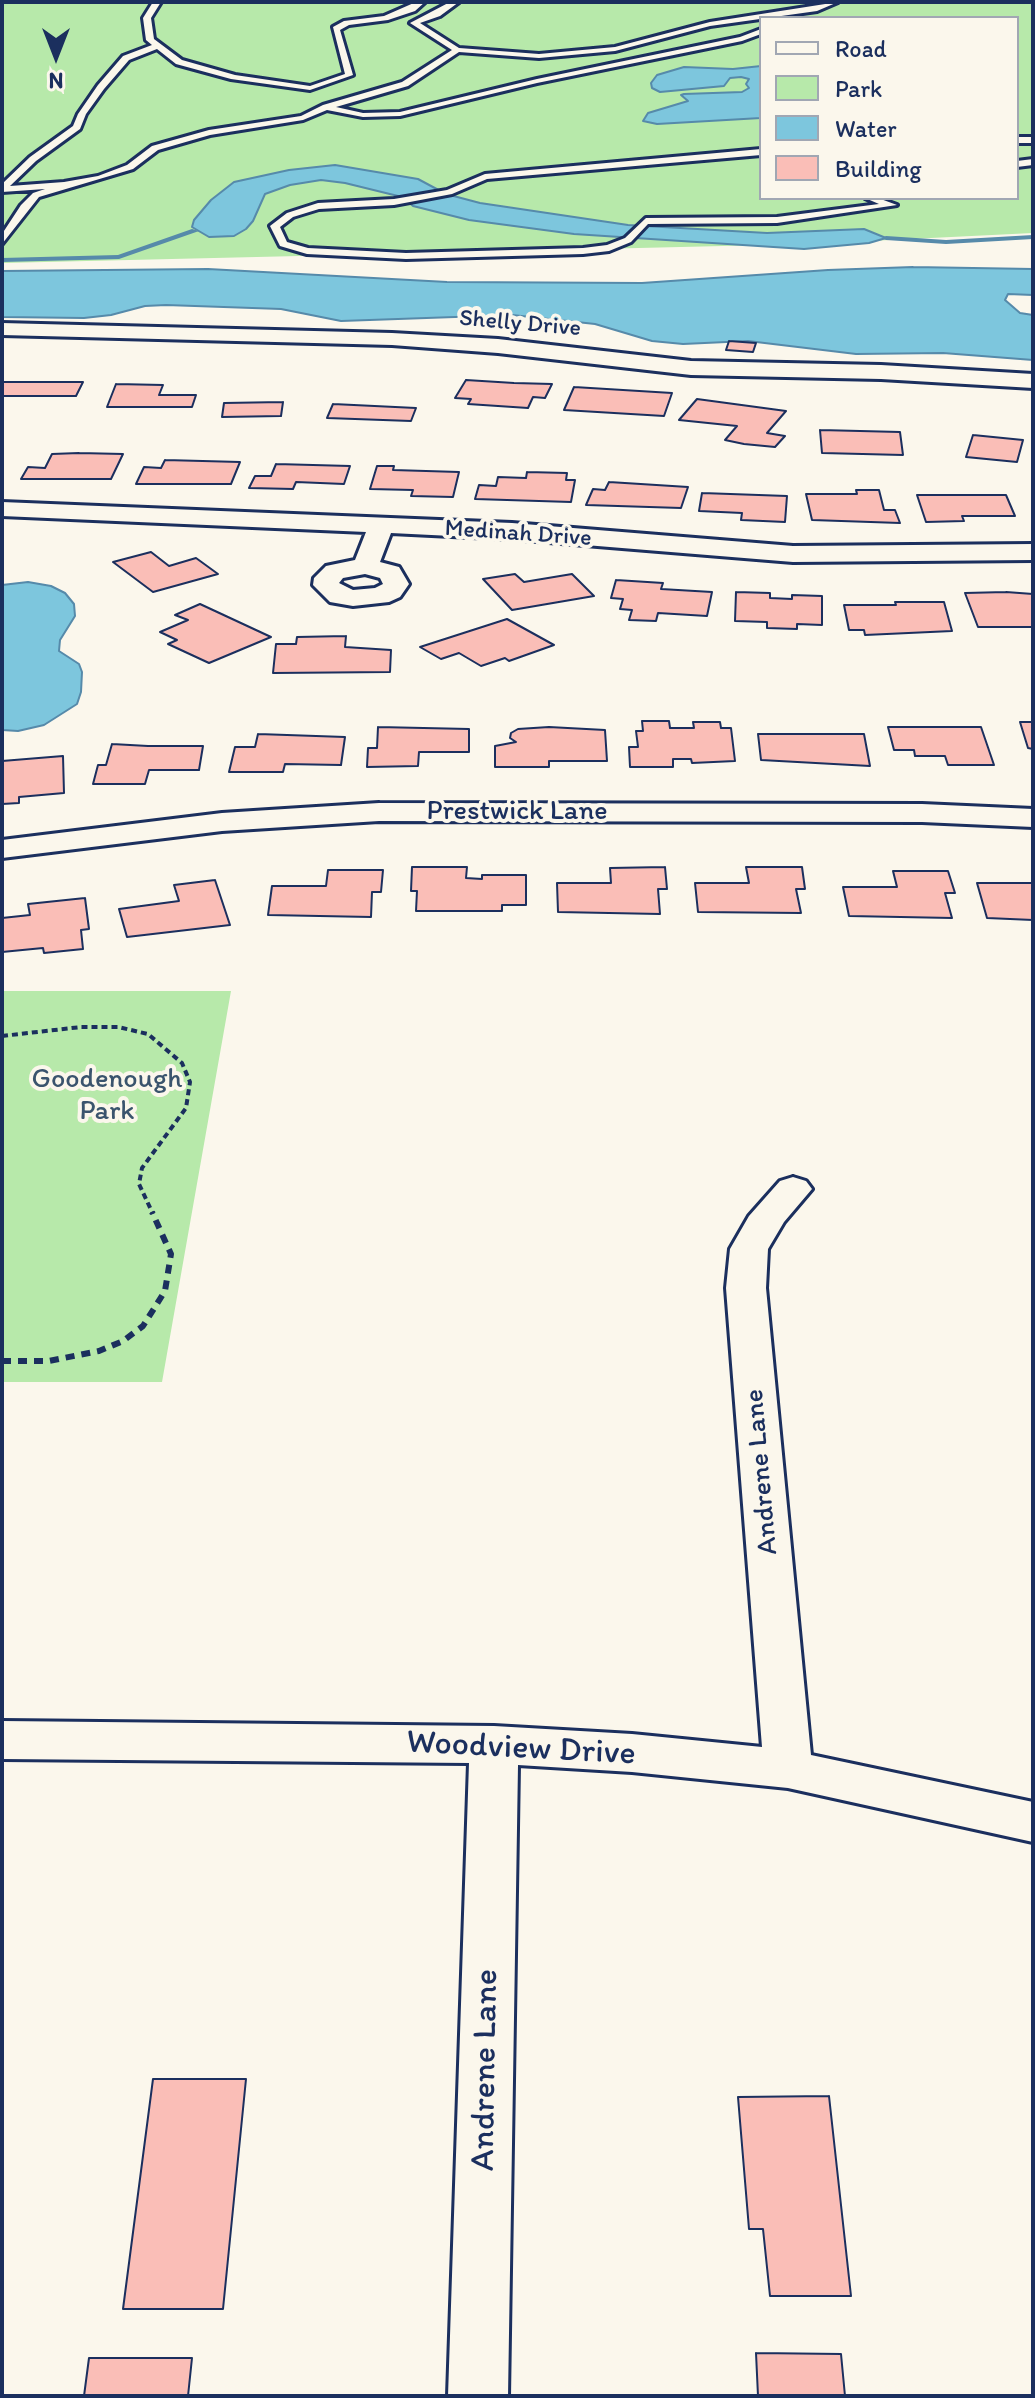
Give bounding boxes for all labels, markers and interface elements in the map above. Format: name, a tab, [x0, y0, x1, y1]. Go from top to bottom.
north arrow	[16, 16, 96, 96]
legend	[759, 16, 1019, 200]
text: Road	[835, 34, 887, 63]
text: N	[49, 67, 63, 94]
text: Park	[835, 74, 882, 103]
text: Water	[835, 114, 897, 143]
text: Building	[835, 154, 922, 183]
street label: Shelly Drive	[458, 304, 582, 344]
street label: Medinah Drive	[444, 515, 592, 553]
street label: Prestwick Lane	[426, 795, 608, 829]
park label: Goodenough Park	[32, 1063, 182, 1129]
street label: Andrene Lane	[738, 1388, 786, 1556]
street label: Woodview Drive	[405, 1723, 637, 1775]
street label: Andrene Lane	[464, 1969, 508, 2171]

